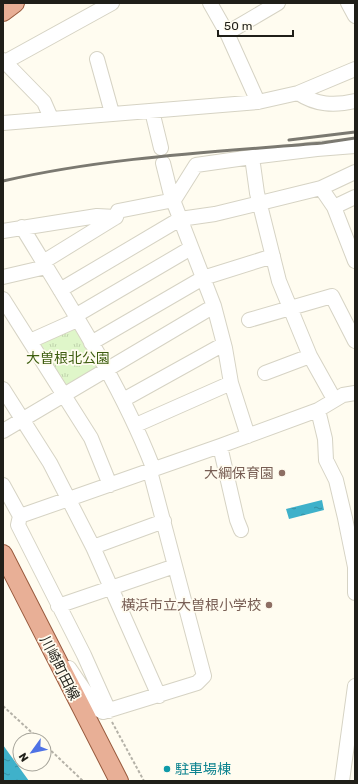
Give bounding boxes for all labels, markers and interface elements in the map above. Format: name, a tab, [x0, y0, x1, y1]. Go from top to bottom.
scale bar	[218, 12, 293, 38]
text: 50 m	[224, 19, 252, 33]
park label: 大曽根北公園	[26, 350, 110, 367]
place label: 大綱保育園	[204, 465, 274, 482]
marker: 大綱保育園	[277, 468, 287, 478]
place label: 横浜市立大曽根小学校	[121, 597, 261, 614]
marker: 横浜市立大曽根小学校	[264, 600, 274, 610]
street label: 川崎町田線	[36, 633, 83, 703]
north arrow	[12, 732, 52, 772]
text: N	[16, 750, 32, 764]
place label: 駐車場棟	[175, 761, 231, 778]
marker: 駐車場棟	[162, 764, 172, 774]

